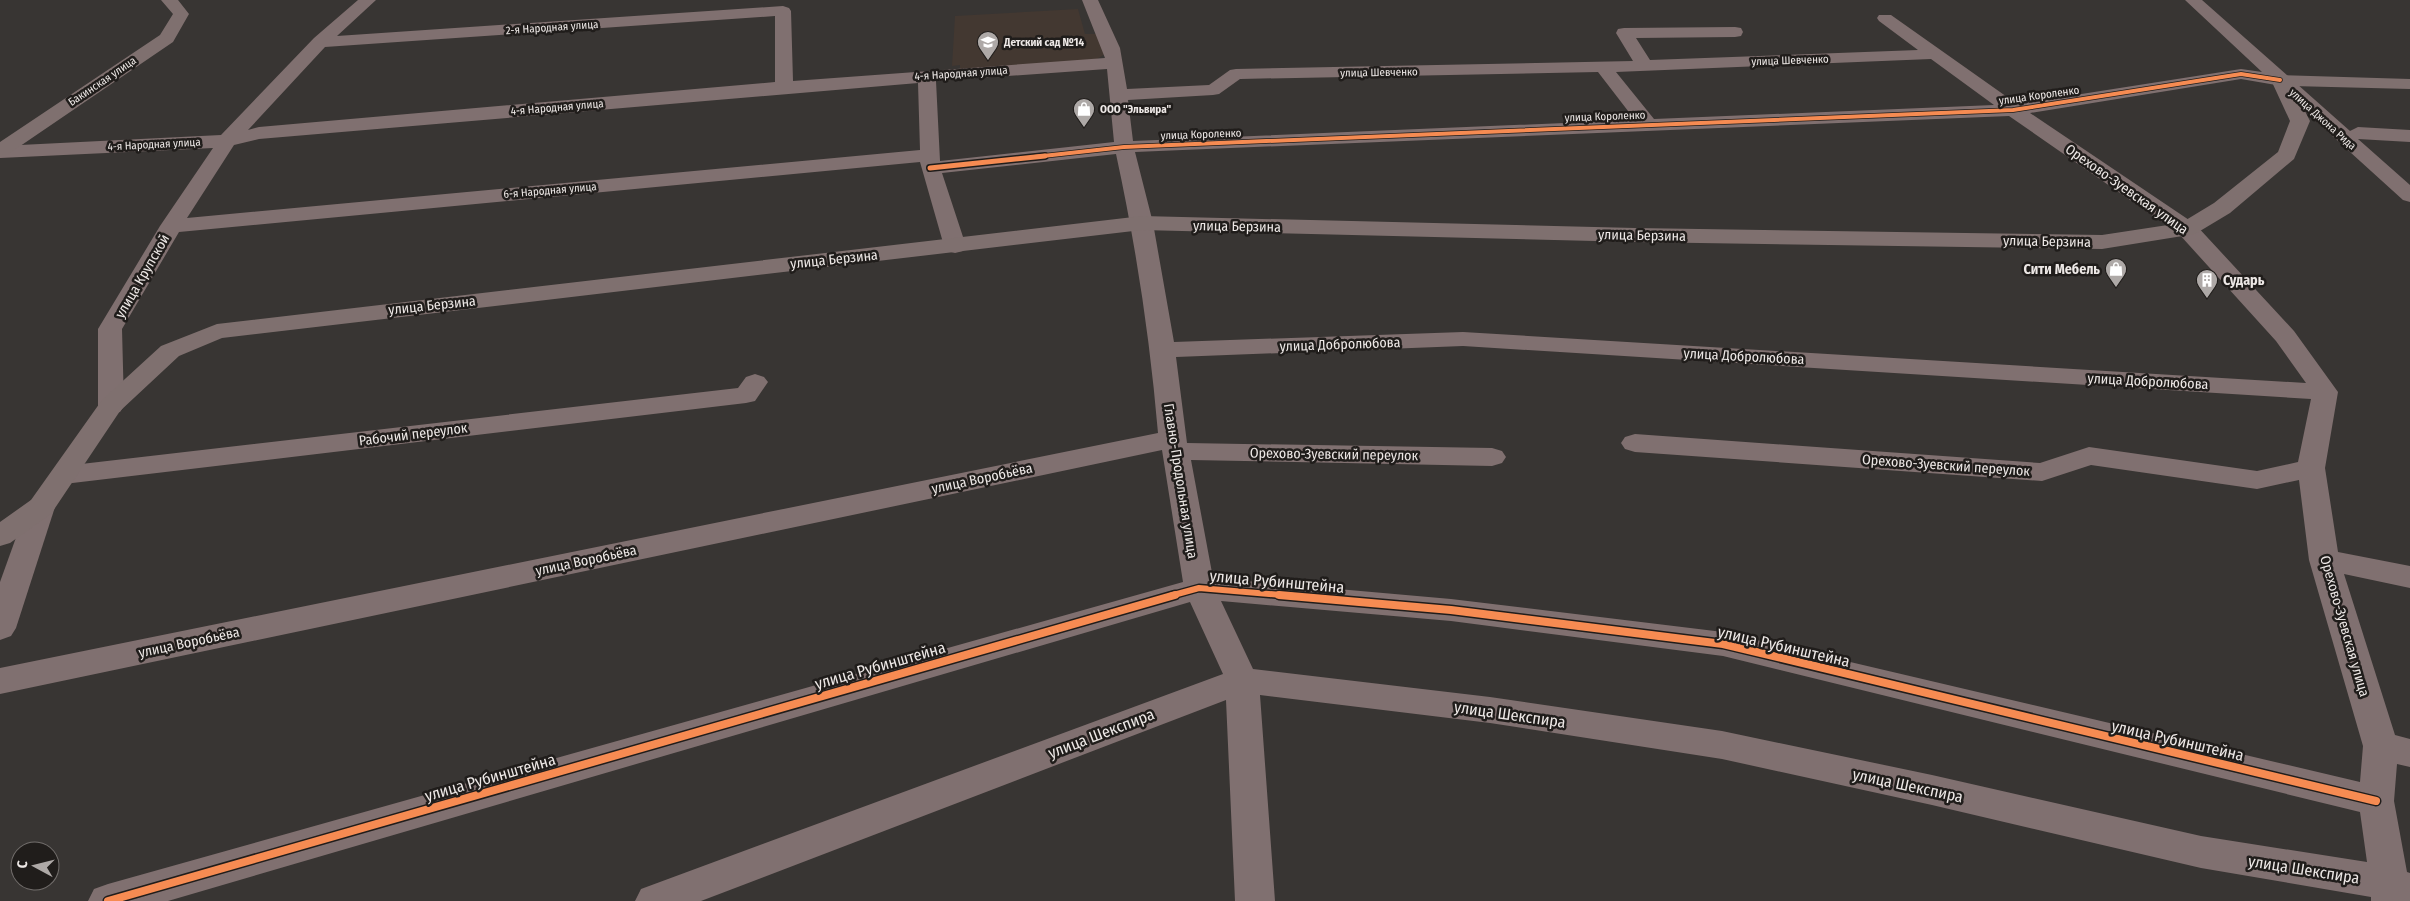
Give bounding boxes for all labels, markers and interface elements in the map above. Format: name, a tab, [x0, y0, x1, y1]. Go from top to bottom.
street label: 2-я Народная улица	[505, 18, 599, 37]
school or university icon: Детский сад №14	[976, 30, 1000, 61]
place label: Детский сад №14	[1003, 36, 1084, 49]
street label: улица Шевченко	[1751, 53, 1829, 68]
street label: Бакинская улица	[66, 54, 139, 109]
street label: 4-я Народная улица	[914, 64, 1008, 83]
street label: улица Шевченко	[1340, 65, 1418, 80]
street label: улица Короленко	[1998, 83, 2080, 108]
street label: улица Джона Рида	[2287, 86, 2359, 153]
street label: 4-я Народная улица	[510, 97, 604, 118]
shop icon: ООО "Эльвира"	[1072, 97, 1096, 128]
place label: ООО "Эльвира"	[1100, 103, 1172, 116]
street label: улица Короленко	[1564, 109, 1646, 124]
street label: улица Короленко	[1160, 127, 1242, 142]
street label: 4-я Народная улица	[107, 136, 201, 153]
street label: Орехово-Зуевская улица	[2062, 141, 2192, 238]
street label: 6-я Народная улица	[503, 180, 597, 201]
street label: улица Берзина	[1193, 217, 1281, 236]
street label: улица Берзина	[1598, 226, 1686, 245]
street label: улица Крупской	[112, 231, 173, 321]
street label: улица Берзина	[2003, 232, 2091, 251]
street label: улица Берзина	[790, 246, 879, 273]
shop icon: Сити Мебель	[2104, 257, 2128, 288]
place label: Сити Мебель	[2024, 261, 2100, 278]
building icon: Сударь	[2195, 268, 2219, 299]
place label: Сударь	[2223, 272, 2265, 289]
street label: улица Берзина	[388, 292, 477, 319]
street label: улица Добролюбова	[1279, 334, 1401, 355]
street label: улица Добролюбова	[1683, 345, 1805, 368]
street label: улица Добролюбова	[2087, 370, 2209, 393]
street label: Главно-Продольная улица	[1160, 402, 1201, 560]
street label: Рабочий переулок	[358, 419, 469, 450]
street label: Орехово-Зуевский переулок	[1250, 445, 1419, 464]
street label: Орехово-Зуевский переулок	[1861, 451, 2031, 480]
street label: улица Воробьёва	[930, 459, 1034, 497]
street label: улица Воробьёва	[534, 541, 638, 579]
street label: Орехово-Зуевская улица	[2316, 554, 2373, 699]
street label: улица Рубинштейна	[1209, 566, 1345, 597]
street label: улица Рубинштейна	[1716, 622, 1852, 671]
street label: улица Воробьёва	[137, 623, 241, 661]
street label: улица Рубинштейна	[813, 638, 948, 693]
street label: улица Шекспира	[1453, 697, 1567, 732]
street label: улица Шекспира	[1045, 704, 1157, 762]
street label: улица Рубинштейна	[2110, 716, 2246, 765]
street label: улица Рубинштейна	[423, 750, 558, 805]
street label: улица Шекспира	[1851, 765, 1965, 807]
north arrow	[10, 841, 60, 891]
street label: улица Шекспира	[2247, 851, 2361, 888]
text: С	[14, 859, 32, 869]

